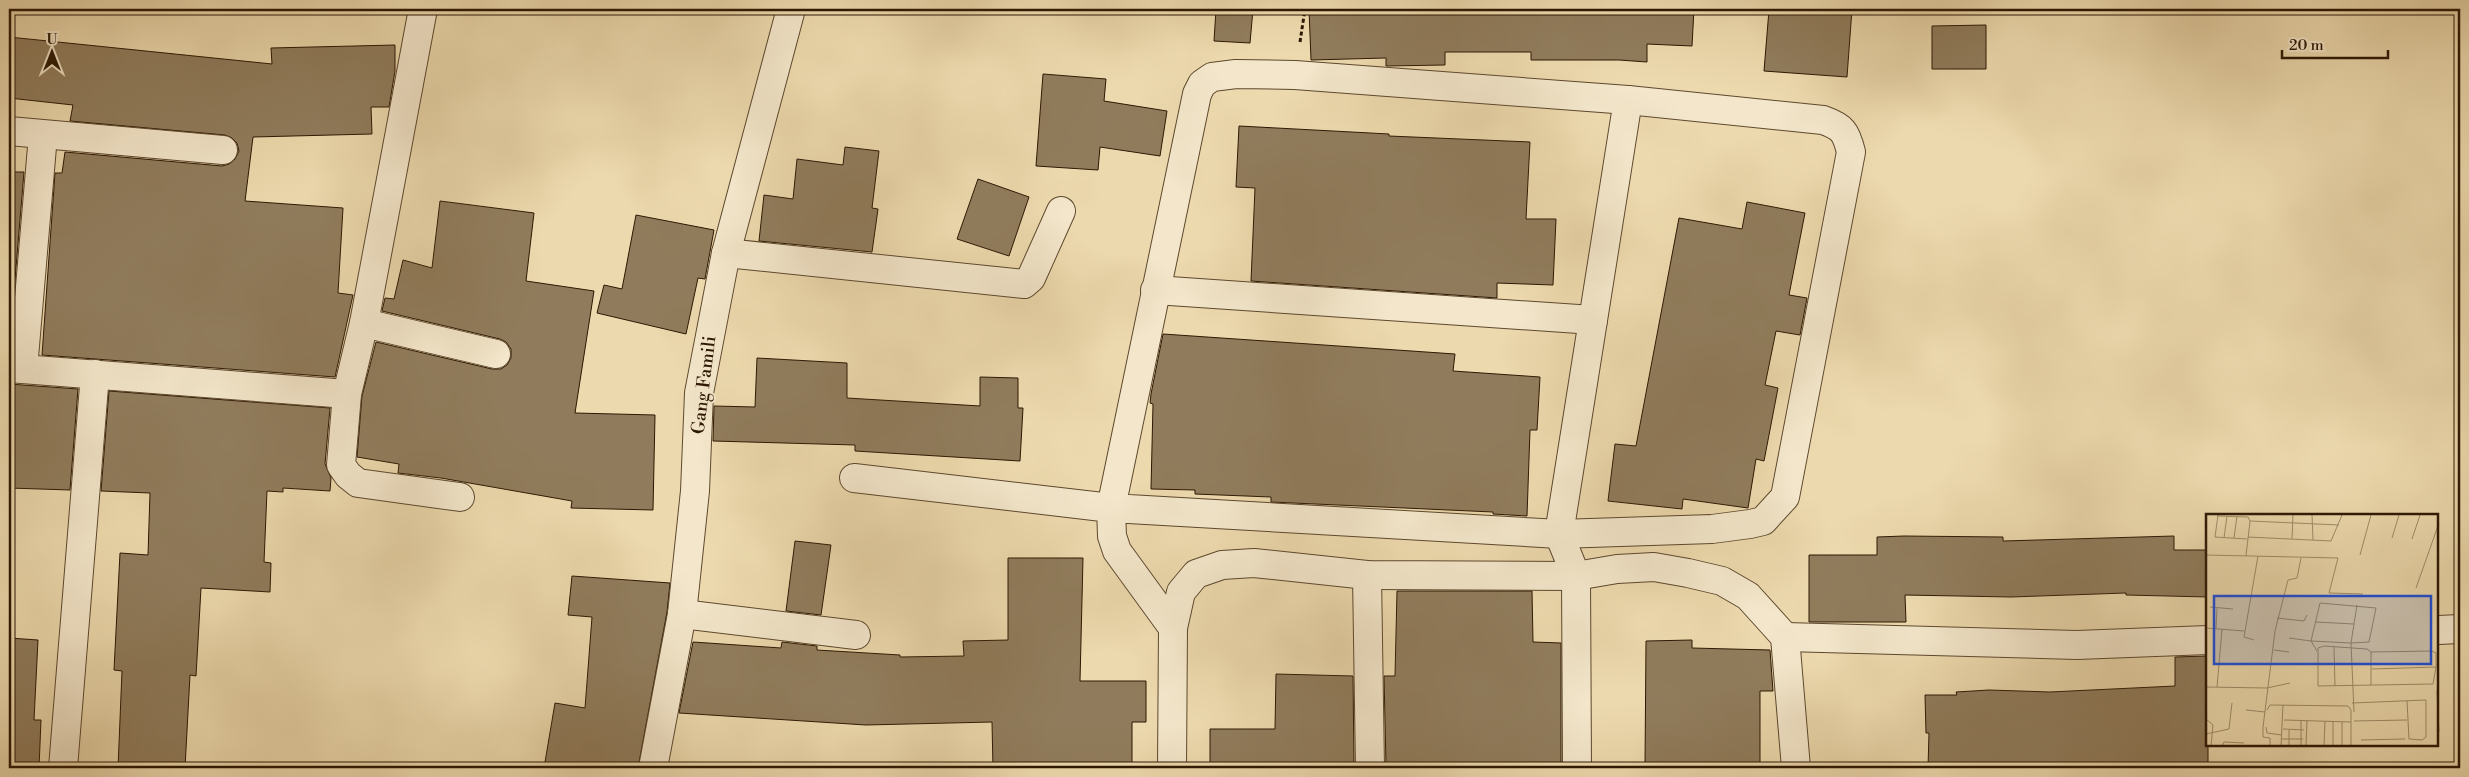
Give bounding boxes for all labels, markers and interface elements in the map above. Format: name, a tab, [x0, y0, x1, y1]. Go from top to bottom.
north arrow	[28, 28, 78, 78]
scale bar	[2282, 28, 2388, 60]
text: U	[47, 31, 58, 49]
text: 20 m	[2289, 36, 2324, 55]
street label: Gang Famili	[687, 334, 721, 435]
inset map	[2206, 514, 2439, 747]

